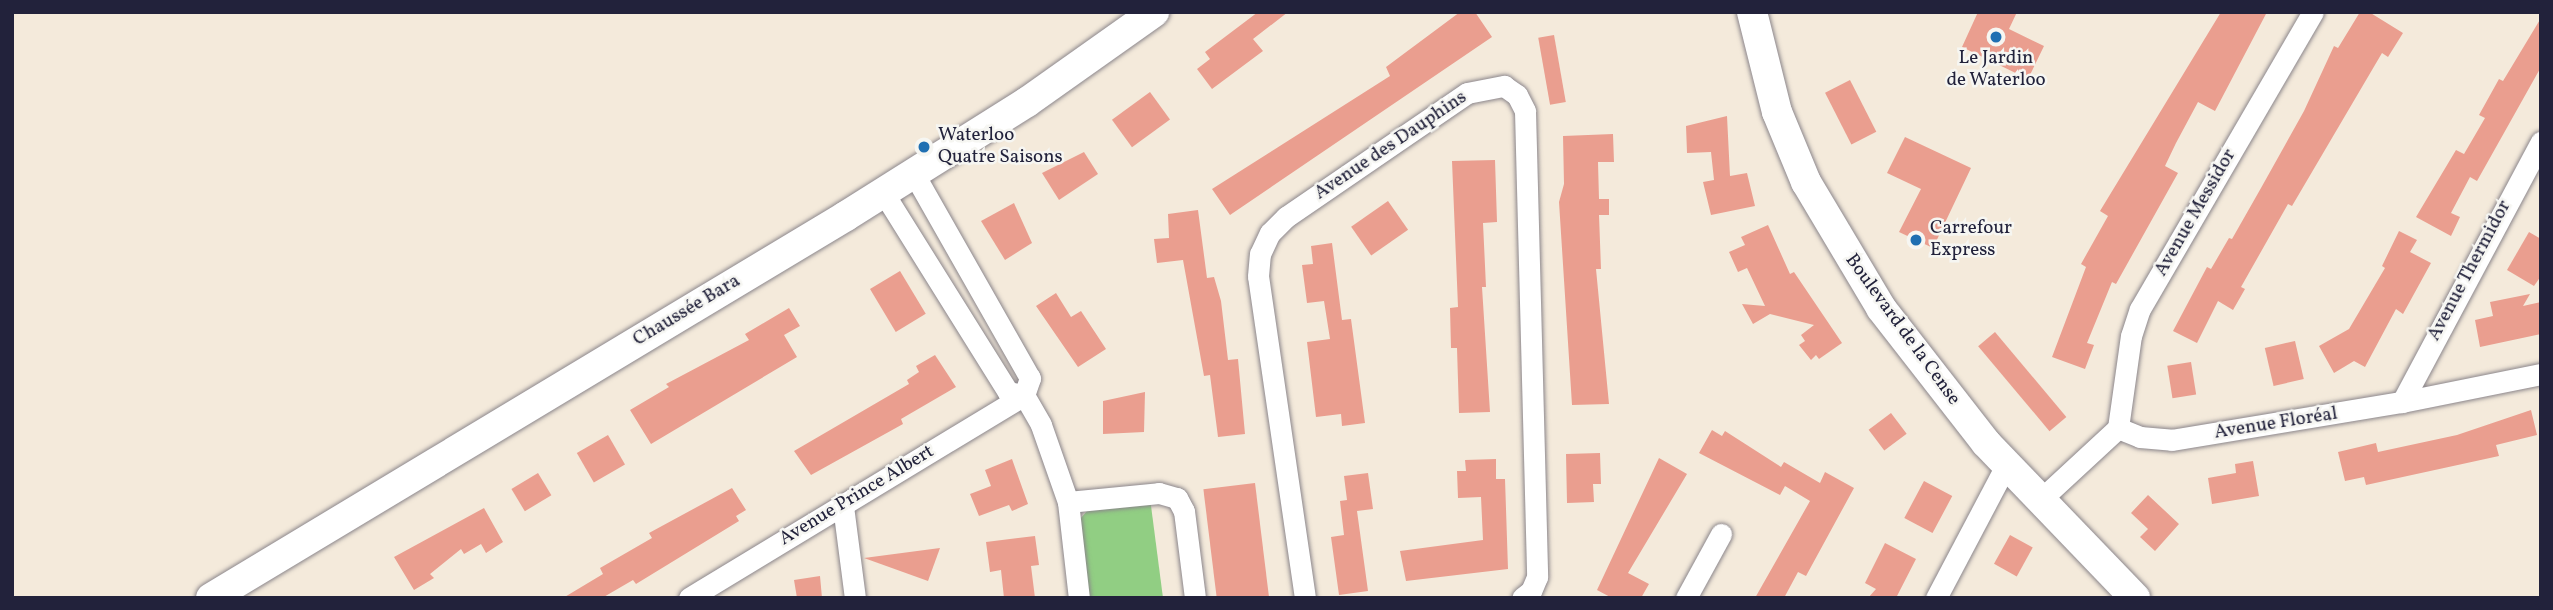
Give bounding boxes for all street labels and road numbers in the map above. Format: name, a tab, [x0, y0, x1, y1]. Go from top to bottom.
street label: Avenue des Dauphins	[1310, 87, 1472, 205]
street label: Avenue Messidor	[2150, 145, 2242, 281]
street label: Avenue Thermidor	[2423, 197, 2517, 345]
street label: Boulevard de la Cense	[1839, 250, 1965, 410]
street label: Chaussée Bara	[629, 270, 745, 352]
street label: Avenue Floréal	[2213, 403, 2339, 445]
street label: Avenue Prince Albert	[776, 441, 938, 551]

